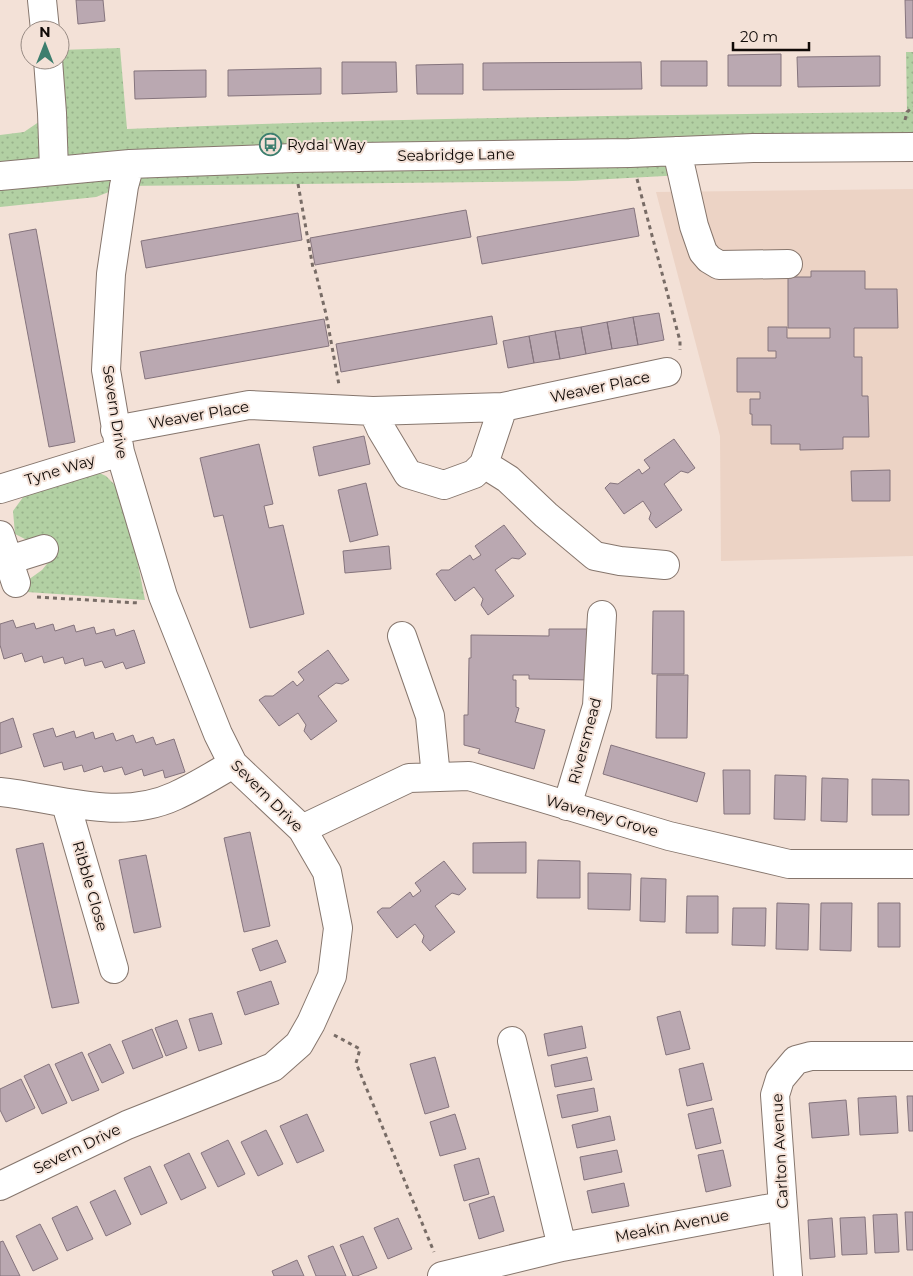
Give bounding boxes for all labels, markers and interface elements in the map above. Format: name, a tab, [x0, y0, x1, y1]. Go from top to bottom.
north arrow	[20, 20, 70, 70]
scale bar	[733, 20, 809, 52]
text: N	[39, 23, 51, 41]
text: 20 m	[740, 27, 778, 46]
bus stop icon: Rydal Way	[259, 133, 283, 157]
place label: Rydal Way	[287, 135, 366, 154]
street label: Seabridge Lane	[397, 144, 515, 165]
street label: Severn Drive	[99, 364, 132, 460]
street label: Weaver Place	[548, 367, 651, 406]
street label: Weaver Place	[147, 396, 250, 433]
street label: Tyne Way	[22, 450, 98, 489]
street label: Riversmead	[564, 695, 605, 786]
street label: Severn Drive	[227, 756, 307, 836]
street label: Waveney Grove	[544, 790, 661, 841]
street label: Ribble Close	[69, 839, 112, 933]
street label: Carlton Avenue	[767, 1093, 792, 1209]
street label: Severn Drive	[30, 1119, 123, 1178]
street label: Meakin Avenue	[613, 1205, 731, 1246]

